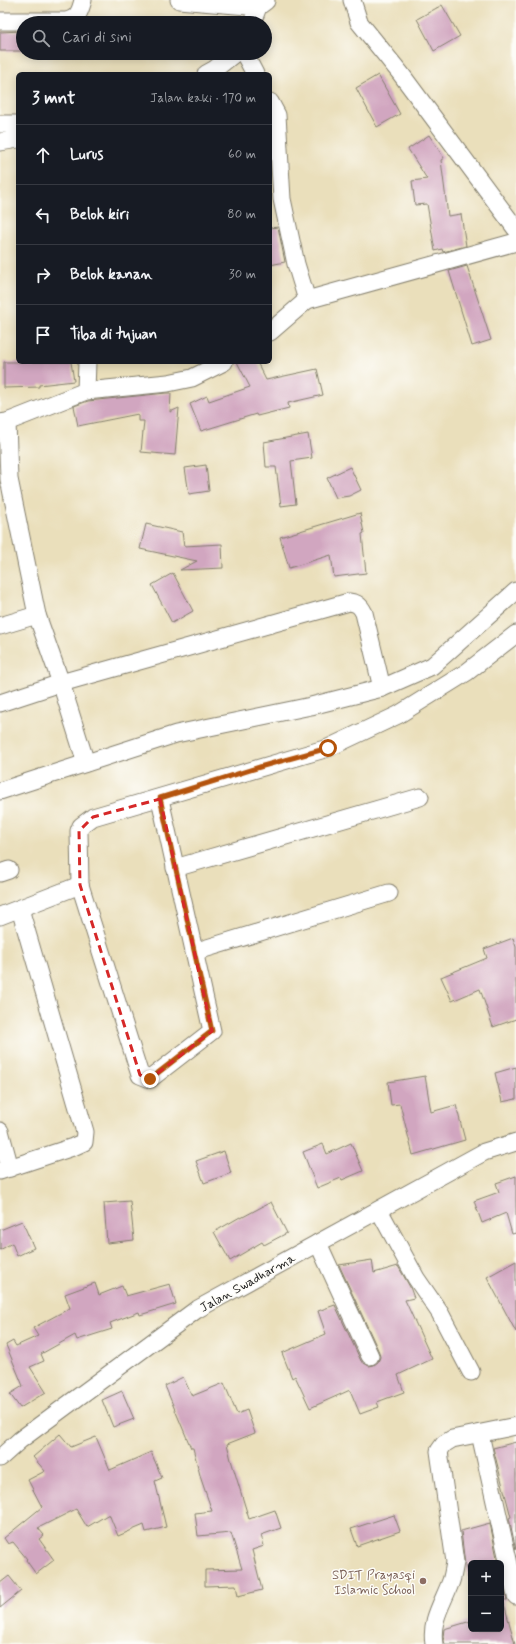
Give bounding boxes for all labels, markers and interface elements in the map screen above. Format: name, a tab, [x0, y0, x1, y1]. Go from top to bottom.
search box	[16, 16, 272, 60]
icon: search	[30, 27, 52, 49]
text: Cari di sini	[62, 28, 132, 48]
text: 3 mnt	[32, 87, 75, 109]
text: Jalan kaki · 170 m	[150, 90, 256, 107]
icon: ahead	[32, 144, 54, 166]
text: Lurus	[70, 145, 103, 165]
text: 60 m	[228, 146, 256, 163]
icon: left	[32, 204, 54, 226]
text: Belok kiri	[70, 205, 129, 225]
text: 80 m	[227, 206, 256, 223]
icon: right	[32, 264, 54, 286]
text: Belok kanan	[70, 265, 153, 285]
text: 30 m	[229, 266, 256, 283]
icon: arrive	[32, 324, 54, 346]
text: Tiba di tujuan	[70, 325, 157, 345]
route start	[319, 739, 337, 757]
route end	[141, 1070, 159, 1088]
street label: Jalan Swadharma	[197, 1250, 299, 1317]
map controls	[468, 1560, 504, 1632]
button: +	[468, 1560, 504, 1596]
place label: SDIT Prayasqi Islamic School	[332, 1567, 415, 1599]
marker: SDIT Prayasqi Islamic School	[418, 1576, 428, 1586]
button: −	[468, 1596, 504, 1632]

